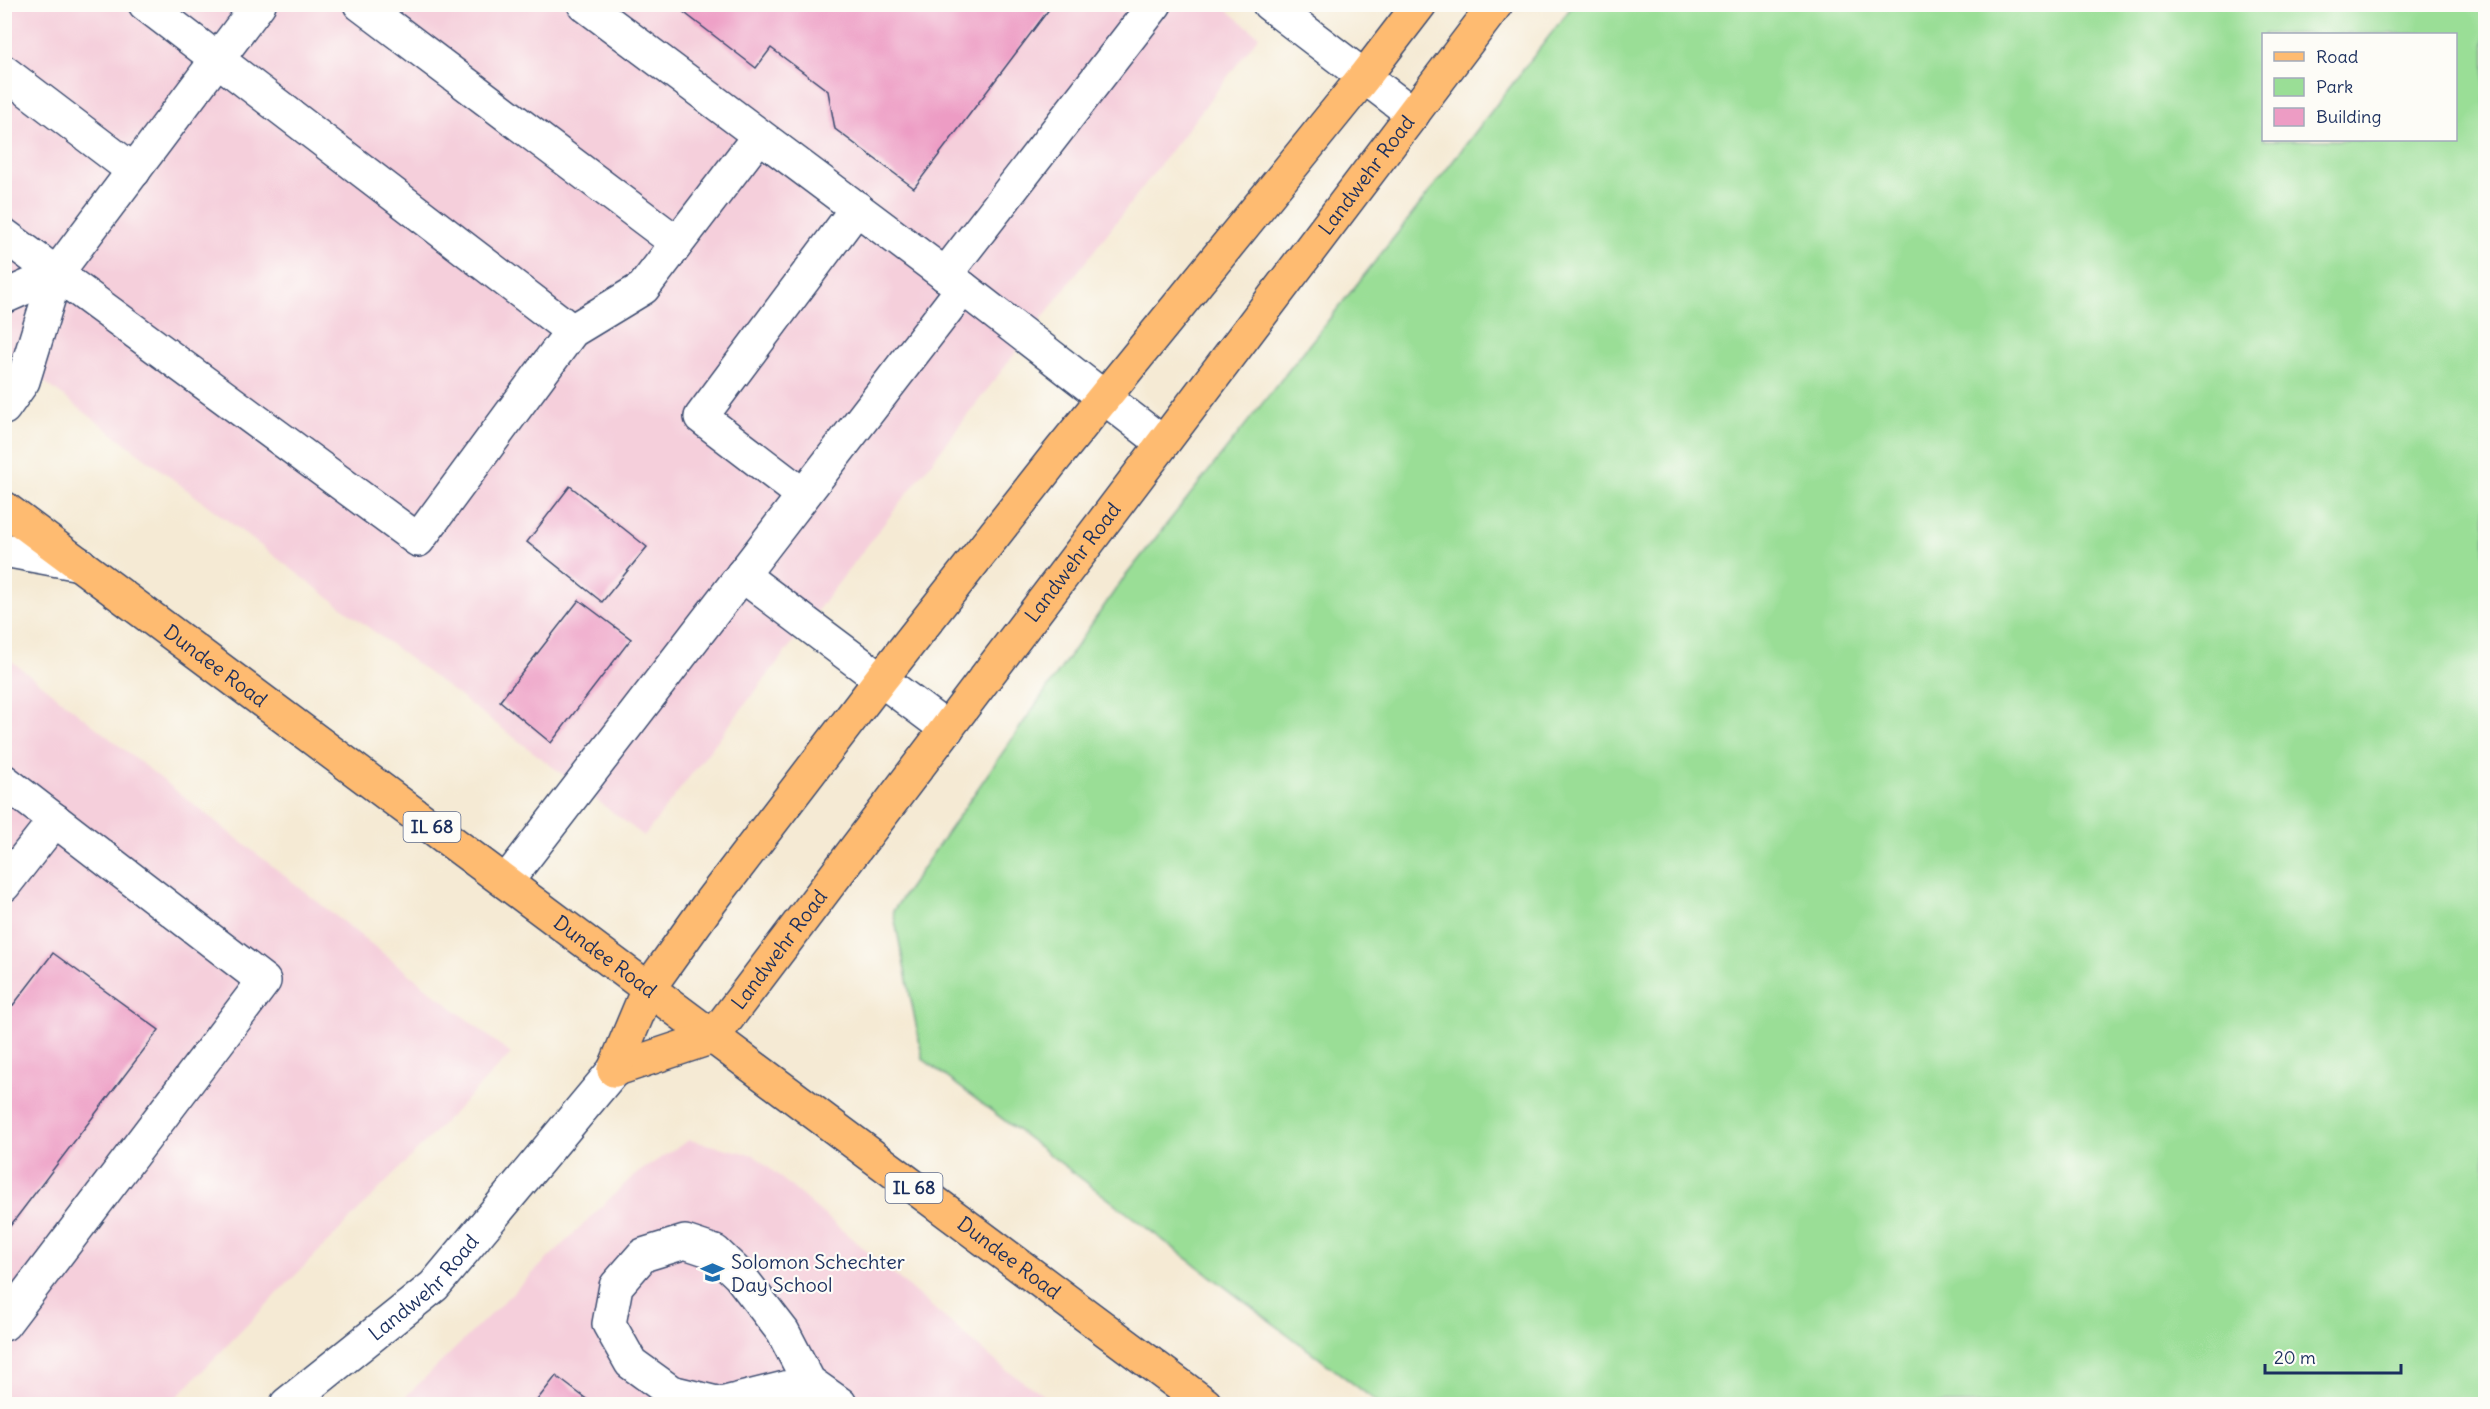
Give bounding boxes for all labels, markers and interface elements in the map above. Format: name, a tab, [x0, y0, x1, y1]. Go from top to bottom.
legend	[2262, 33, 2457, 141]
text: Road	[2316, 45, 2359, 68]
text: Park	[2316, 75, 2353, 98]
text: Building	[2316, 105, 2381, 128]
street label: Landwehr Road	[1313, 110, 1419, 239]
street label: Landwehr Road	[1019, 497, 1126, 627]
street label: Dundee Road	[159, 619, 273, 712]
road number: IL 68	[404, 812, 460, 842]
street label: Landwehr Road	[726, 884, 832, 1014]
street label: Dundee Road	[549, 909, 662, 1003]
road number: IL 68	[886, 1173, 942, 1203]
street label: Dundee Road	[953, 1211, 1066, 1304]
street label: Landwehr Road	[363, 1229, 484, 1346]
place label: Solomon Schechter Day School	[731, 1249, 905, 1297]
school or university icon: Solomon Schechter Day School	[700, 1260, 726, 1286]
scale bar	[2265, 1337, 2402, 1375]
text: 20 m	[2274, 1346, 2316, 1369]

